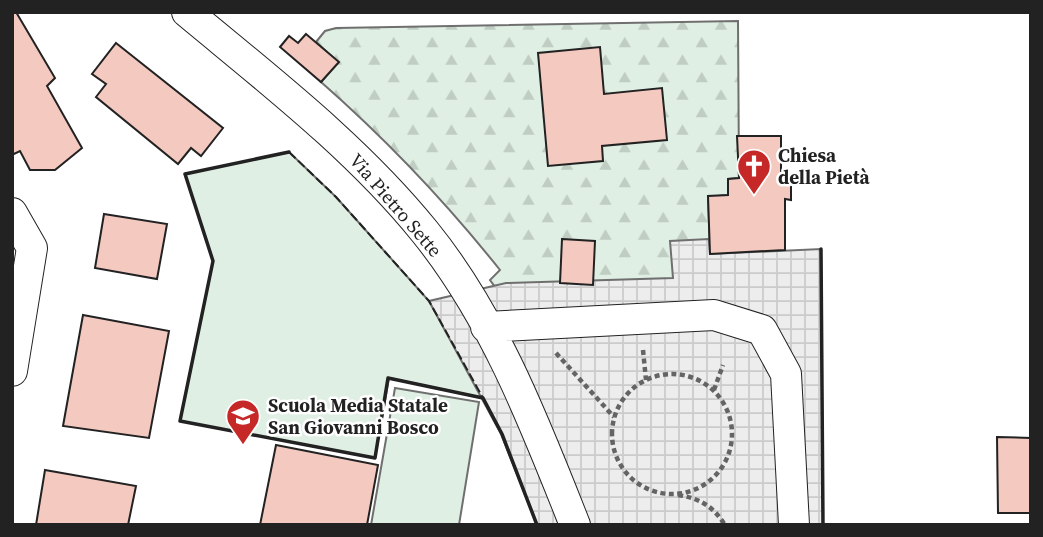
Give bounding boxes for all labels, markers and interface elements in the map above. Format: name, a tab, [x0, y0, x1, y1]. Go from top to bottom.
place label: Chiesa della Pietà	[778, 142, 870, 190]
church icon: Chiesa della Pietà	[735, 147, 773, 196]
street label: Via Pietro Sette	[344, 148, 448, 262]
place label: Scuola Media Statale San Giovanni Bosco	[268, 392, 448, 440]
school or university icon: Scuola Media Statale San Giovanni Bosco	[224, 397, 262, 446]

